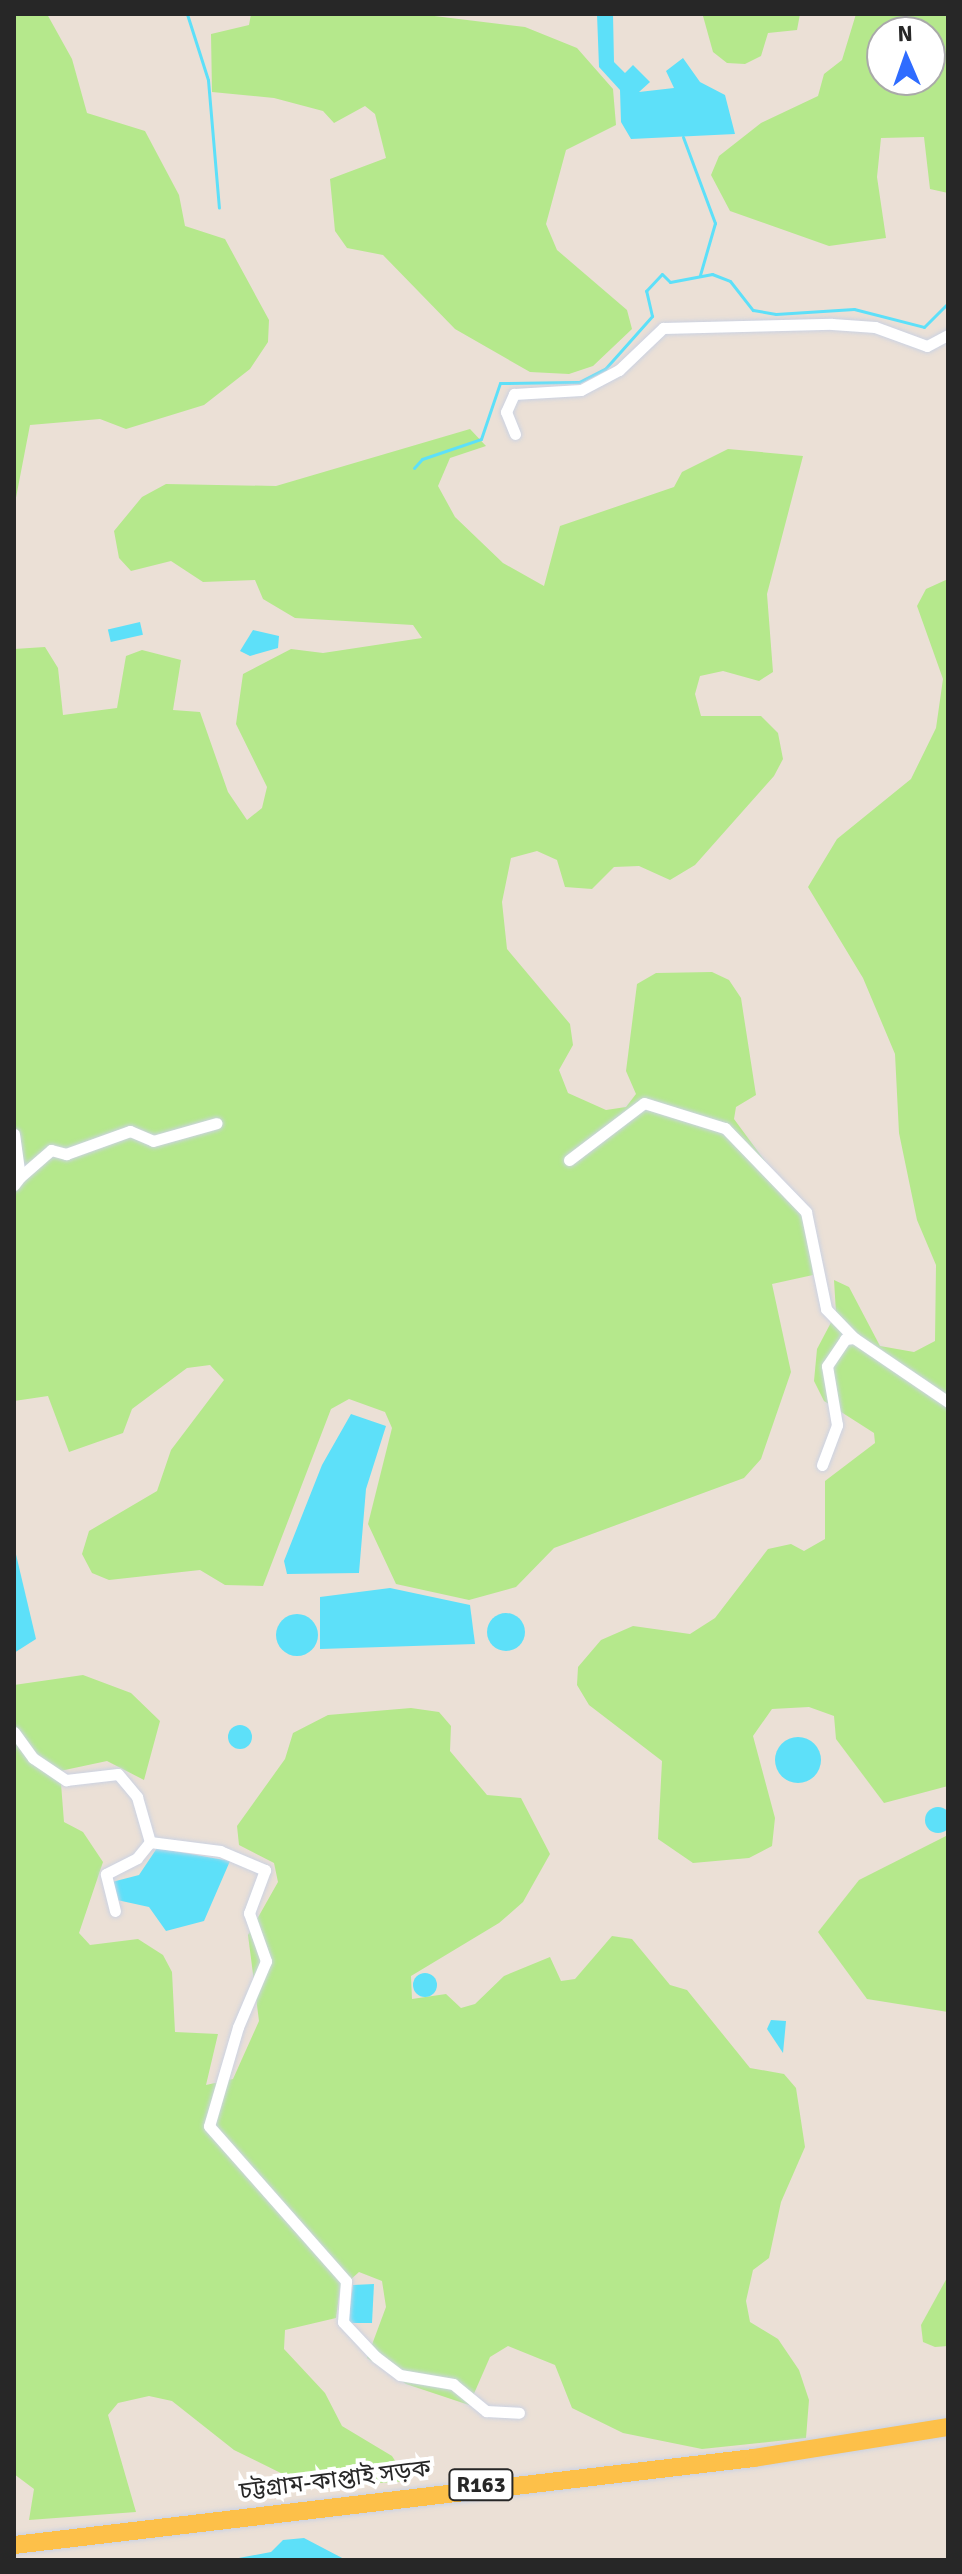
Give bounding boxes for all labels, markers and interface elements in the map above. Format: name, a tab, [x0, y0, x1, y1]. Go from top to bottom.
north arrow	[866, 16, 946, 96]
text: N	[897, 20, 913, 47]
street label: চট্টগ্রাম-কাপ্তাই সড়ক	[238, 2454, 432, 2506]
road number: R163	[447, 2467, 515, 2503]

